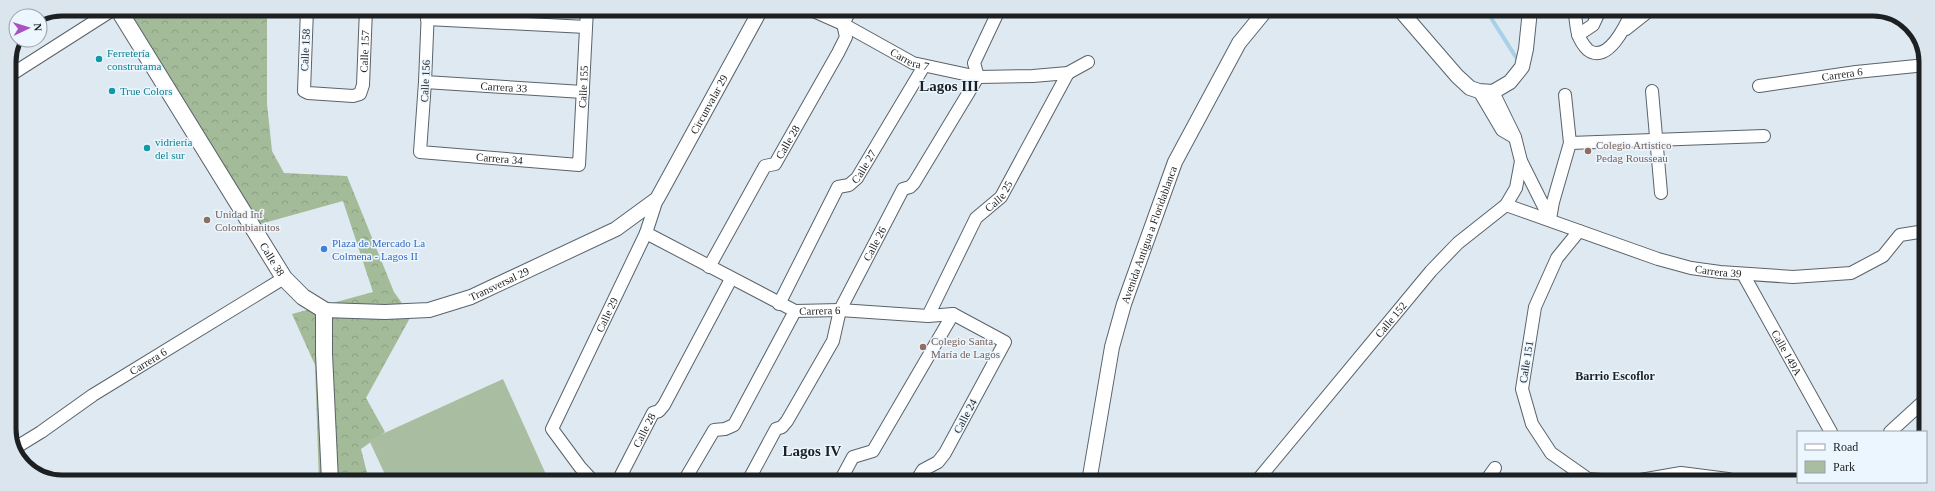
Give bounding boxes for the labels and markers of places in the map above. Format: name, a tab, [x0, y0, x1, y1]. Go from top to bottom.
place label: Ferretería construrama	[107, 47, 161, 72]
marker: Ferretería construrama	[94, 54, 104, 64]
place label: True Colors	[120, 85, 172, 97]
marker: True Colors	[107, 86, 117, 96]
place label: vidriería del sur	[155, 136, 192, 161]
place label: Colegio Artistico Pedag Rousseau	[1596, 139, 1672, 164]
marker: vidriería del sur	[142, 143, 152, 153]
marker: Colegio Artistico Pedag Rousseau	[1583, 146, 1593, 156]
place label: Unidad Inf Colombianitos	[215, 208, 280, 233]
marker: Unidad Inf Colombianitos	[202, 215, 212, 225]
place label: Plaza de Mercado La Colmena - Lagos II	[332, 237, 425, 262]
marker: Plaza de Mercado La Colmena - Lagos II	[319, 244, 329, 254]
place label: Colegio Santa María de Lagos	[931, 335, 1000, 360]
marker: Colegio Santa María de Lagos	[918, 342, 928, 352]

